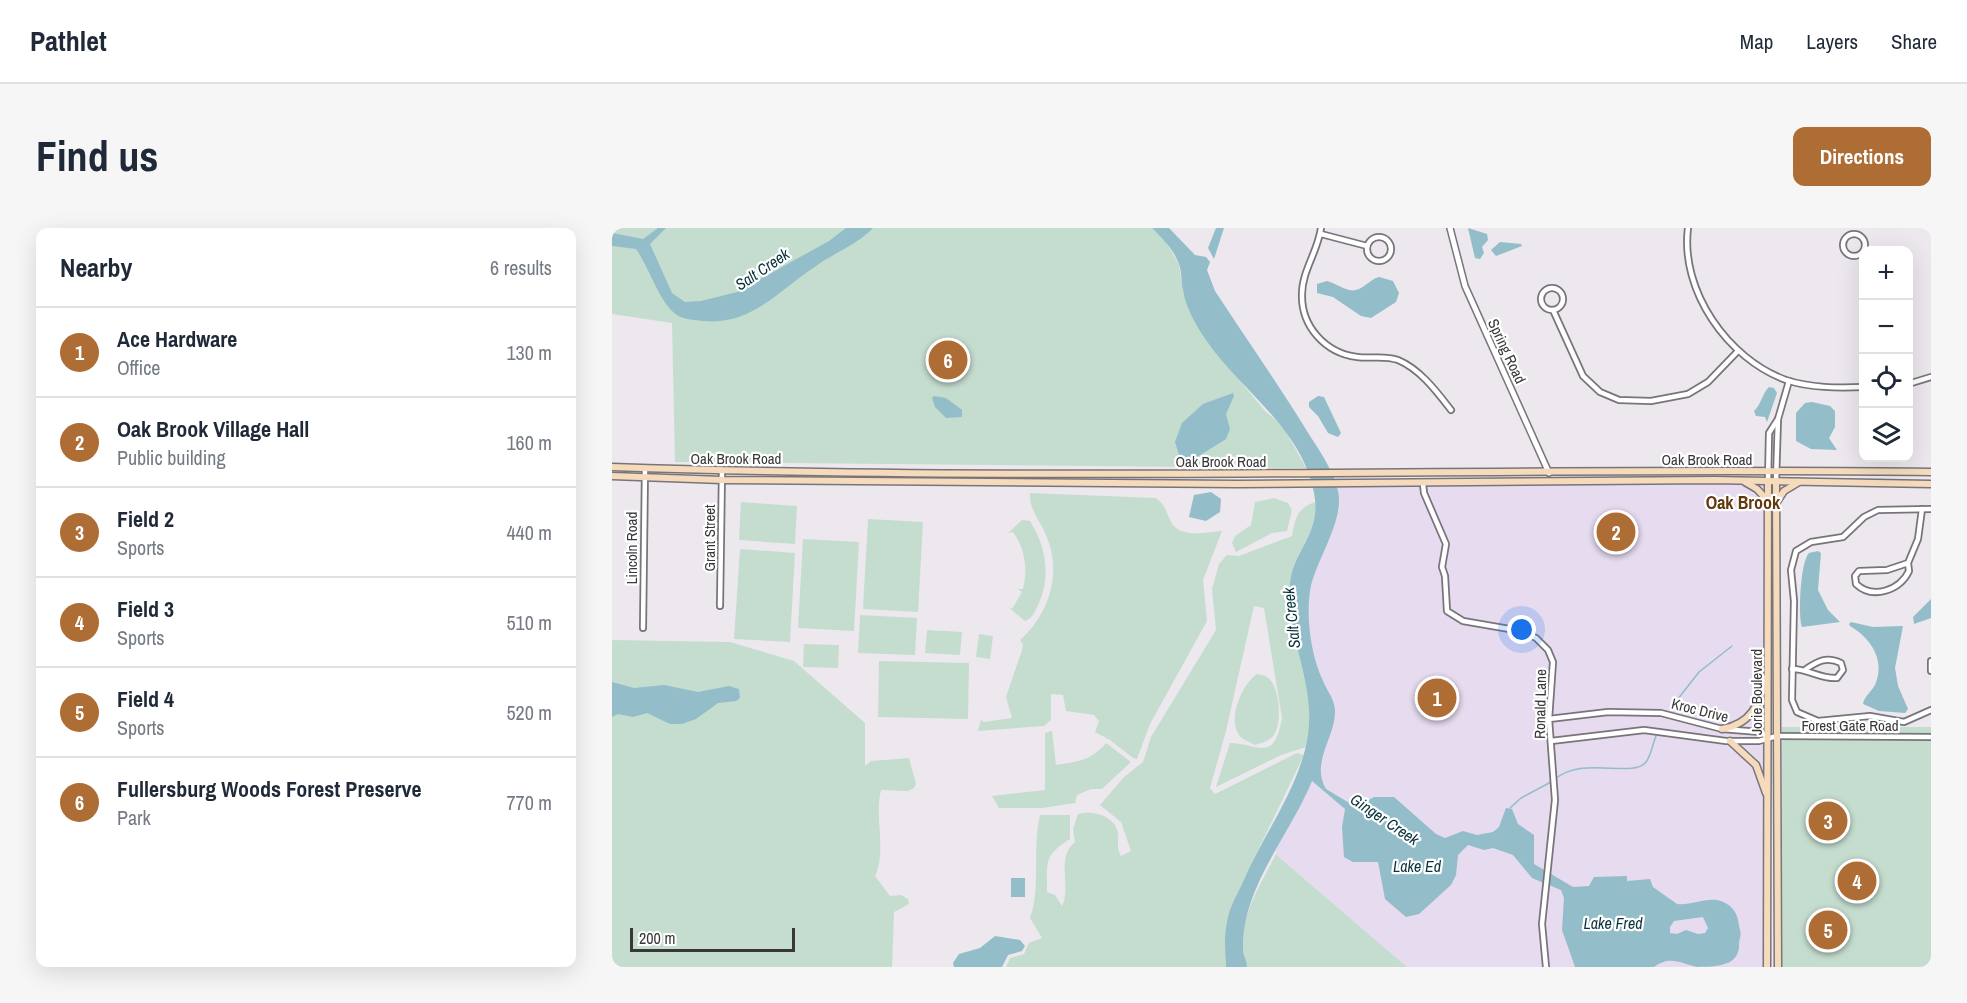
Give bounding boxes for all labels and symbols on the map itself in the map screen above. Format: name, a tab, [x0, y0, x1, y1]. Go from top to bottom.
water label: Salt Creek	[730, 243, 794, 295]
street label: Spring Road	[1483, 315, 1531, 387]
pin: 6	[928, 338, 968, 382]
street label: Oak Brook Road	[691, 448, 781, 469]
street label: Oak Brook Road	[1662, 449, 1752, 470]
street label: Oak Brook Road	[1176, 451, 1266, 472]
district label: Oak Brook	[1706, 490, 1781, 515]
street label: Grant Street	[699, 504, 720, 572]
pin: 2	[1596, 510, 1636, 554]
street label: Lincoln Road	[621, 512, 642, 584]
water label: Salt Creek	[1277, 586, 1305, 650]
your location	[1507, 615, 1536, 644]
street label: Jorie Boulevard	[1746, 649, 1767, 735]
street label: Ronald Lane	[1529, 669, 1551, 739]
pin: 1	[1418, 676, 1456, 720]
street label: Kroc Drive	[1669, 693, 1731, 727]
street label: Forest Gate Road	[1801, 715, 1899, 736]
water label: Ginger Creek	[1346, 788, 1424, 850]
pin: 3	[1808, 798, 1848, 844]
water label: Lake Ed	[1393, 855, 1442, 877]
pin: 4	[1838, 858, 1876, 904]
pin: 5	[1808, 908, 1848, 952]
water label: Lake Fred	[1583, 912, 1643, 934]
scale bar	[630, 925, 795, 952]

